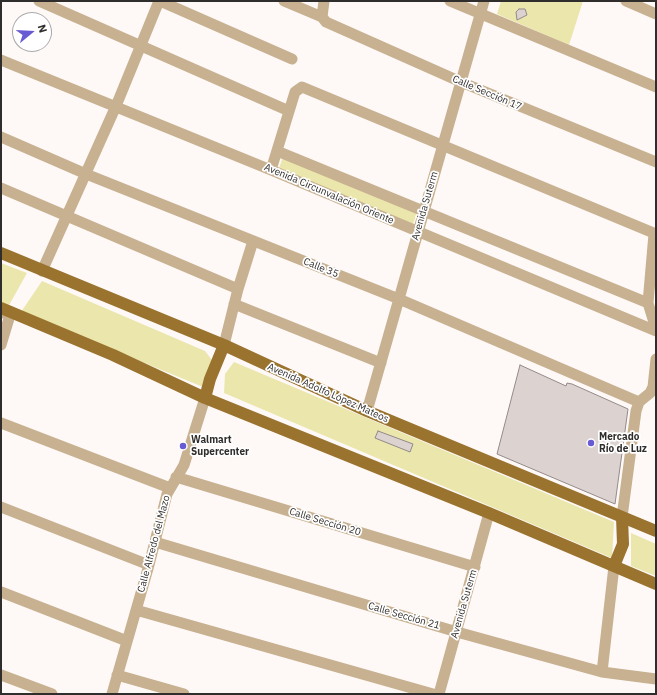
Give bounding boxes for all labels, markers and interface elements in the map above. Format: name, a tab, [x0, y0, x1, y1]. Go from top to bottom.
north arrow	[12, 12, 52, 52]
text: N	[35, 23, 50, 35]
street label: Calle Sección 17	[450, 73, 524, 113]
street label: Avenida Circunvalación Oriente	[262, 161, 396, 227]
street label: Avenida Suterm	[409, 170, 441, 242]
street label: Calle 35	[302, 256, 340, 280]
street label: Avenida Adolfo López Mateos	[265, 361, 391, 425]
place label: Mercado Río de Luz	[599, 431, 647, 454]
place label: Walmart Supercenter	[191, 434, 249, 458]
marker: Mercado Río de Luz	[586, 438, 596, 448]
marker: Walmart Supercenter	[178, 441, 188, 451]
street label: Calle Alfredo del Mazo	[135, 494, 173, 594]
street label: Calle Sección 20	[288, 505, 362, 539]
street label: Avenida Suterm	[448, 568, 480, 640]
street label: Calle Sección 21	[367, 600, 441, 632]

